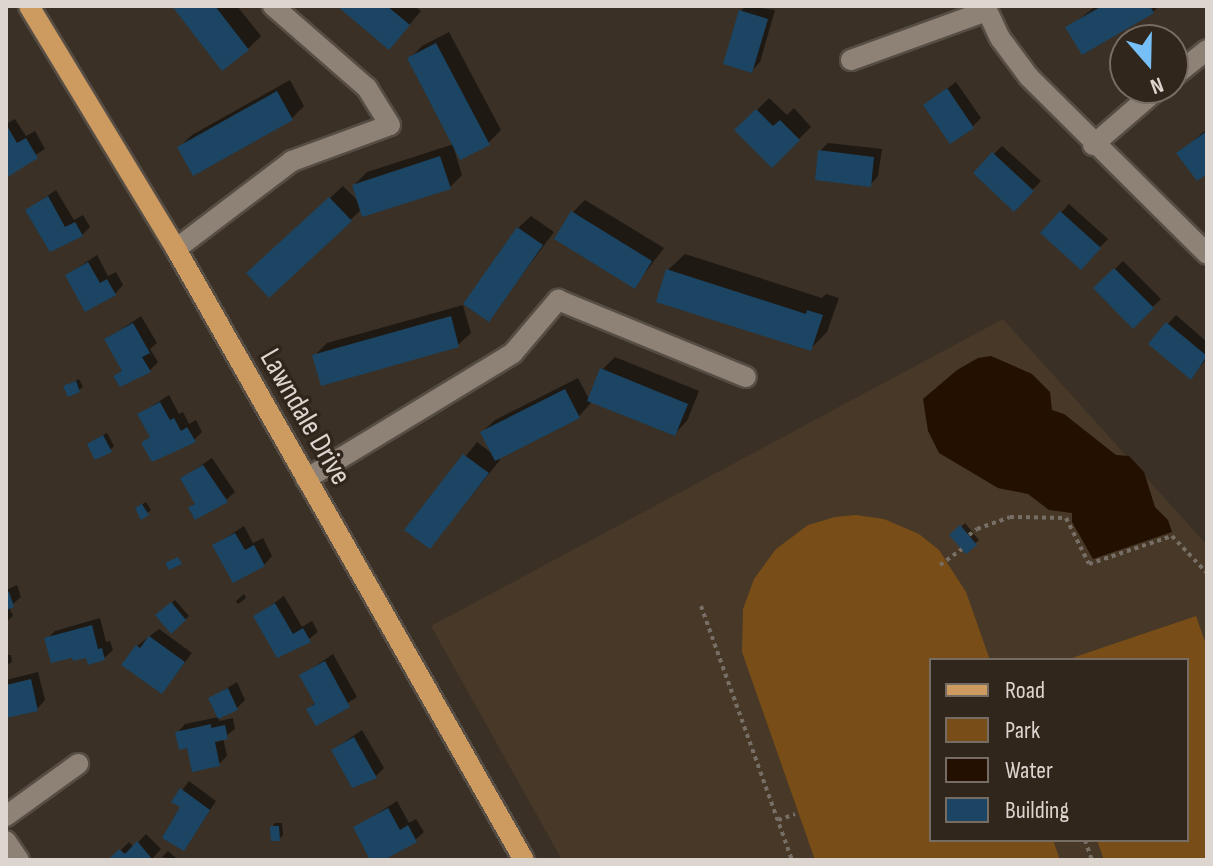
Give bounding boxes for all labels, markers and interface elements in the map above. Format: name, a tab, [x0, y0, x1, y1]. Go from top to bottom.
north arrow	[1109, 24, 1189, 104]
text: N	[1147, 70, 1167, 100]
street label: Lawndale Drive	[252, 343, 358, 491]
legend	[929, 658, 1189, 842]
text: Road	[1005, 676, 1045, 705]
text: Park	[1005, 716, 1040, 745]
text: Water	[1005, 756, 1053, 785]
text: Building	[1005, 796, 1069, 825]

